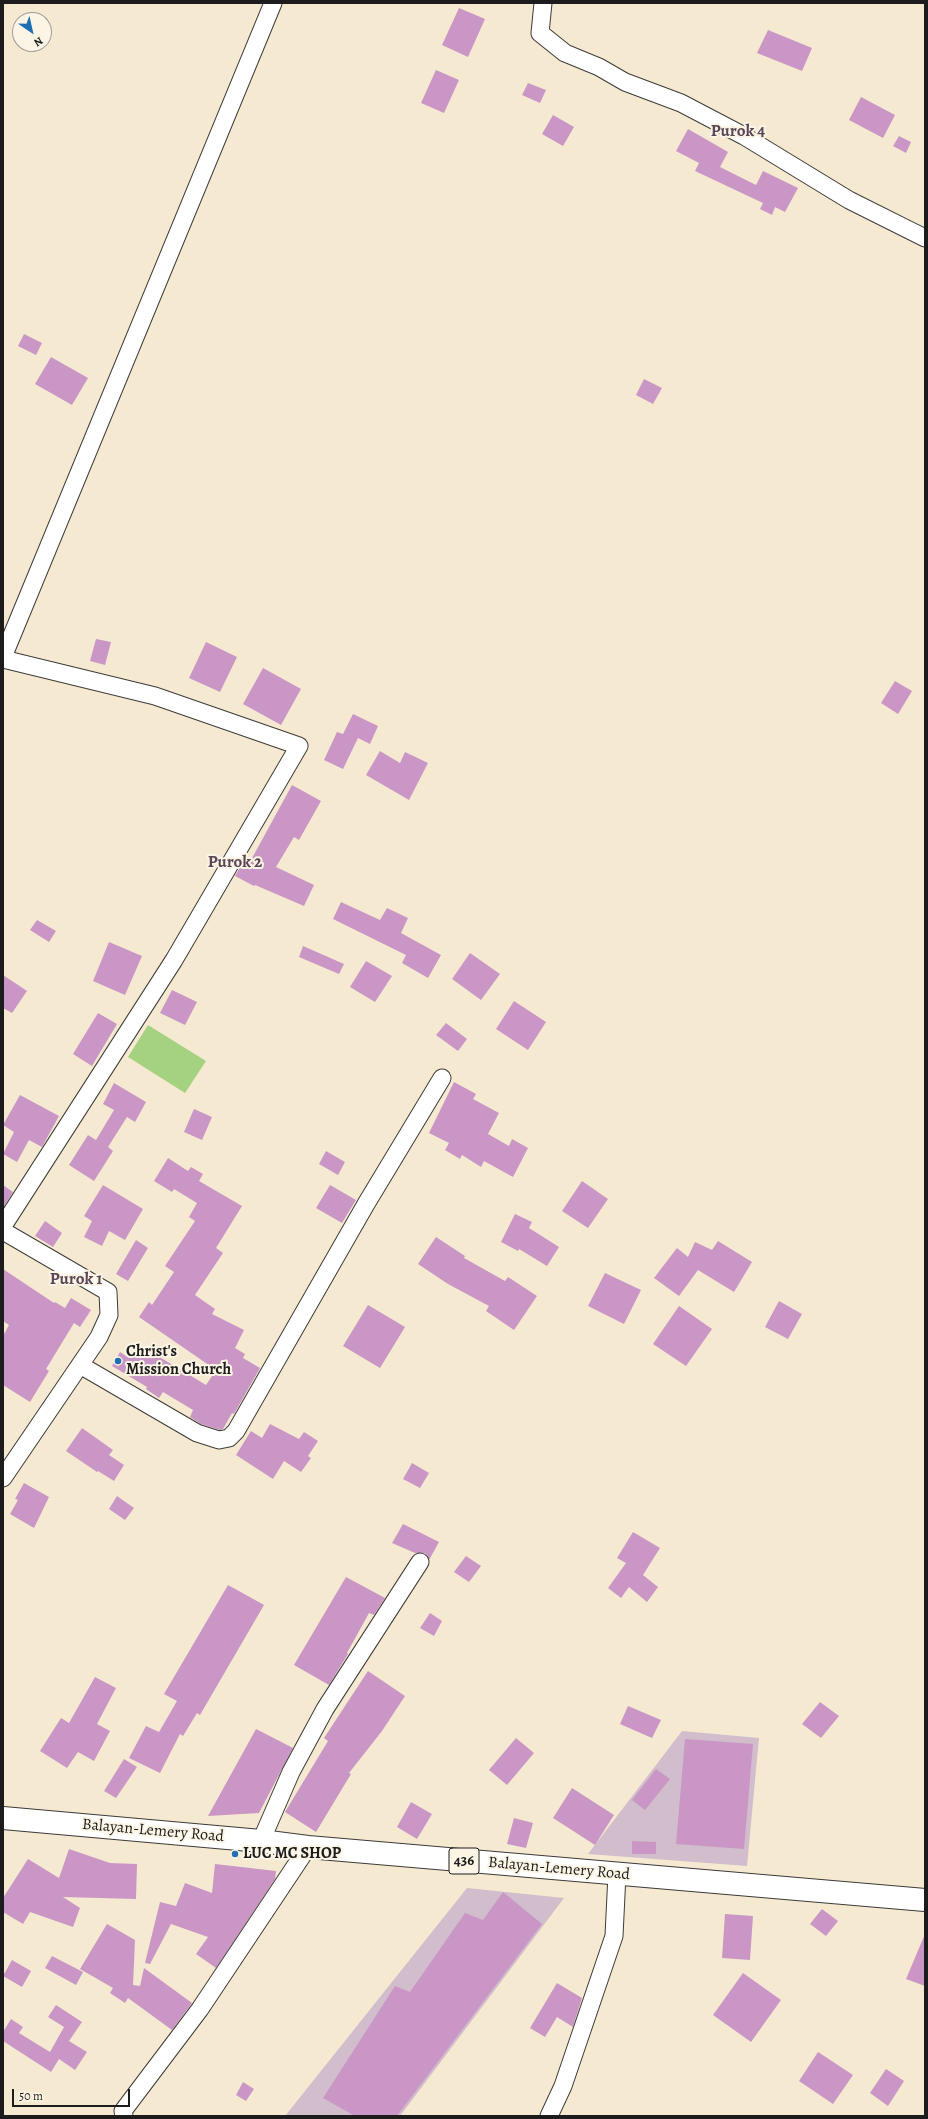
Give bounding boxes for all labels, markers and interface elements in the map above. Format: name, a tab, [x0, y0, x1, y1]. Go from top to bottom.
north arrow	[12, 12, 52, 52]
text: N	[31, 33, 46, 50]
district label: Purok 4	[711, 122, 765, 142]
district label: Purok 2	[208, 853, 262, 873]
district label: Purok 1	[50, 1270, 102, 1290]
place label: Christ's Mission Church	[126, 1342, 231, 1380]
marker: Christ's Mission Church	[113, 1356, 123, 1366]
street label: Balayan-Lemery Road	[81, 1815, 225, 1847]
place label: LUC MC SHOP	[243, 1844, 341, 1864]
road number: 436	[449, 1848, 479, 1874]
marker: LUC MC SHOP	[230, 1849, 240, 1859]
street label: Balayan-Lemery Road	[487, 1853, 631, 1885]
scale bar	[14, 2081, 132, 2107]
text: 50 m	[19, 2088, 43, 2104]

